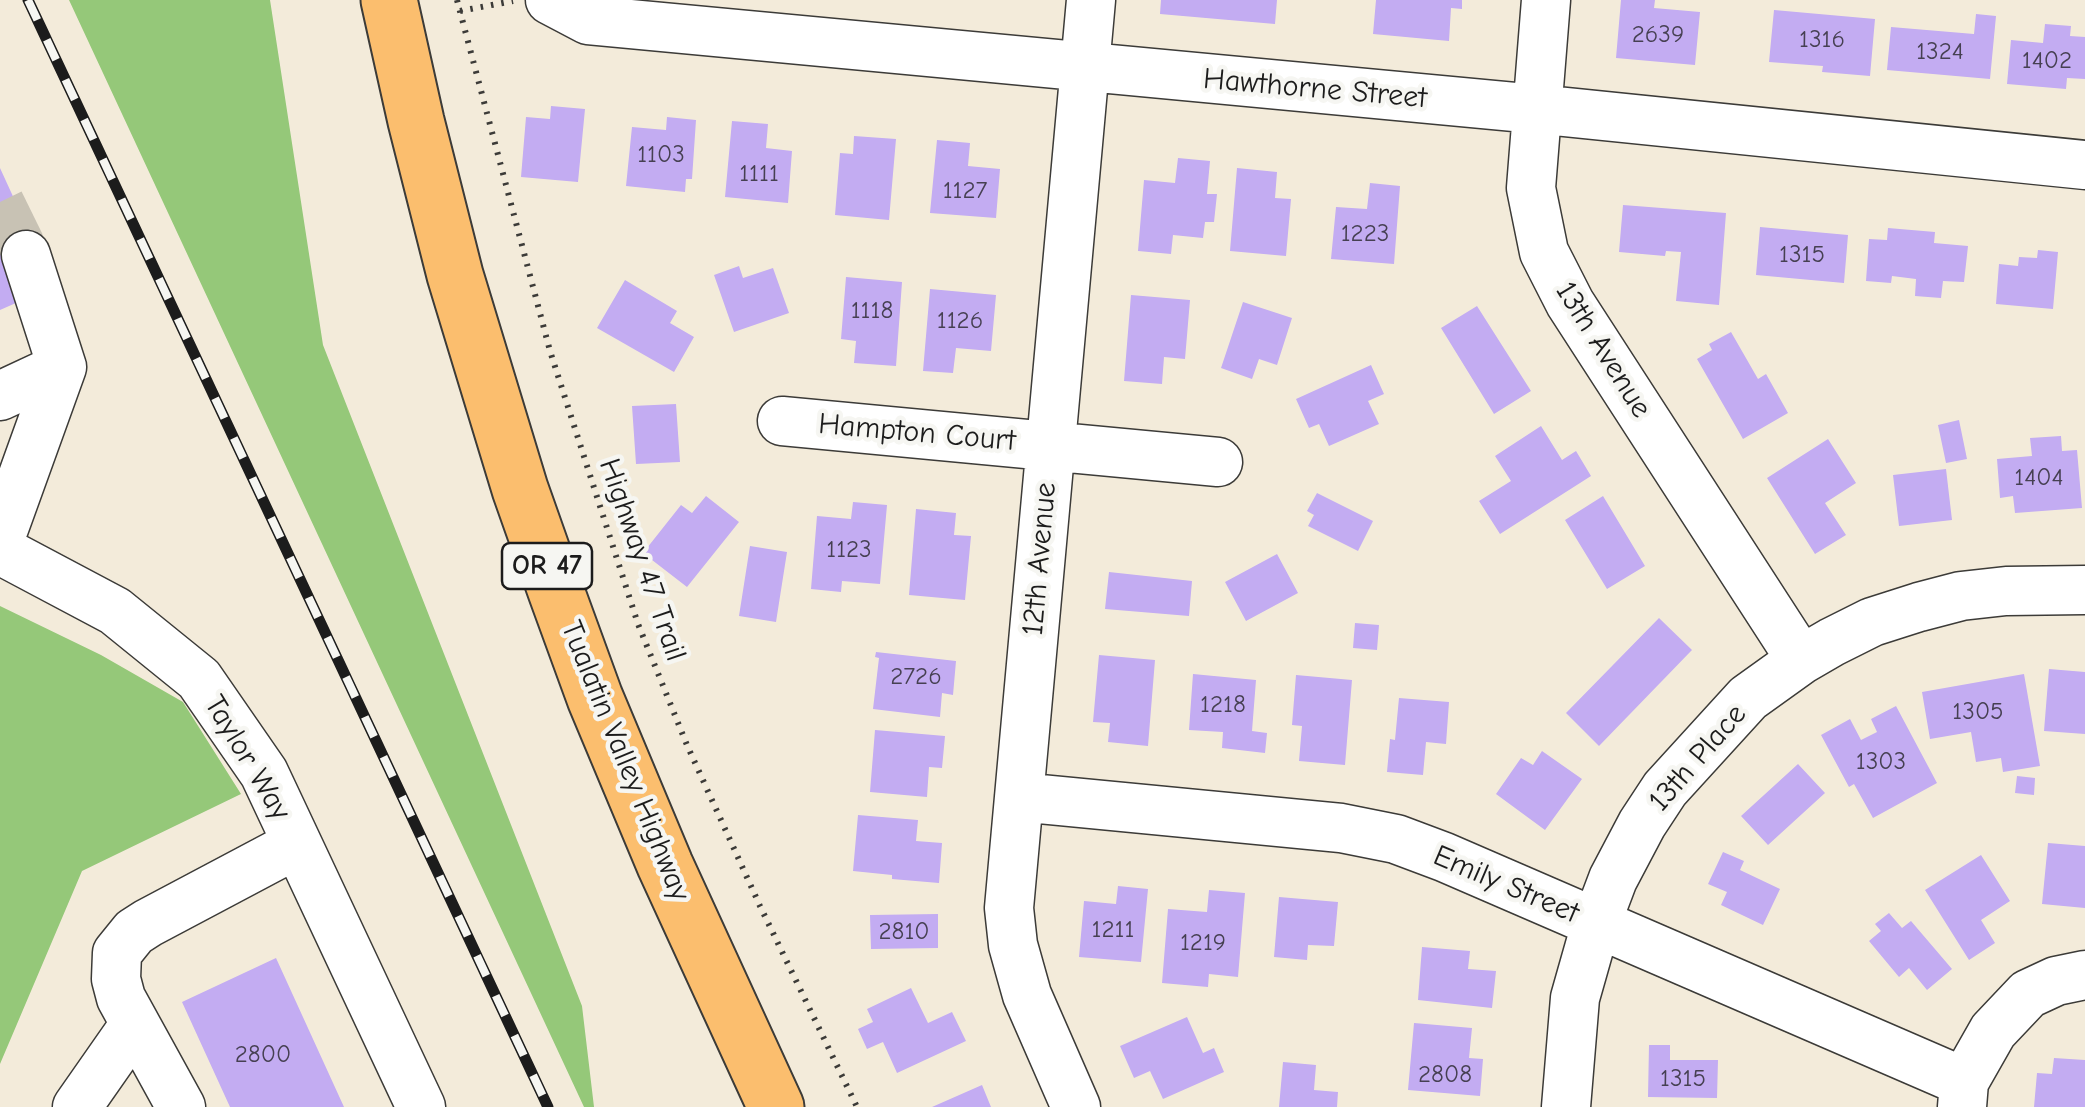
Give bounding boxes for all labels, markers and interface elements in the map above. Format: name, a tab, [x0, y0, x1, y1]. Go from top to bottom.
house number: 2639	[1632, 20, 1684, 50]
house number: 1316	[1799, 25, 1845, 55]
house number: 1324	[1916, 37, 1964, 67]
house number: 1402	[2022, 46, 2072, 76]
street label: Hawthorne Street	[1202, 61, 1428, 117]
house number: 1103	[637, 140, 685, 170]
house number: 1111	[739, 159, 779, 189]
house number: 1127	[943, 176, 987, 206]
house number: 1223	[1341, 219, 1389, 249]
house number: 1315	[1779, 240, 1825, 270]
street label: 13th Avenue	[1547, 276, 1659, 424]
house number: 1118	[851, 296, 893, 326]
house number: 1126	[937, 306, 983, 336]
street label: Hampton Court	[817, 406, 1017, 460]
street label: Highway 47 Trail	[591, 454, 693, 666]
house number: 1404	[2014, 463, 2064, 493]
street label: 12th Avenue	[1015, 481, 1065, 637]
house number: 1123	[826, 535, 872, 565]
road number: OR 47	[502, 543, 592, 589]
street label: Tualatin Valley Highway	[552, 616, 698, 906]
house number: 2726	[890, 662, 942, 692]
street label: Taylor Way	[196, 689, 298, 827]
house number: 1218	[1200, 690, 1246, 720]
street label: 13th Place	[1642, 697, 1754, 819]
house number: 1305	[1952, 697, 2004, 727]
house number: 1303	[1856, 747, 1906, 777]
street label: Emily Street	[1428, 838, 1584, 932]
house number: 1211	[1092, 915, 1134, 945]
house number: 2810	[878, 917, 930, 947]
house number: 1219	[1180, 928, 1226, 958]
house number: 2800	[235, 1040, 291, 1070]
house number: 2808	[1418, 1060, 1472, 1090]
house number: 1315	[1660, 1064, 1706, 1094]

